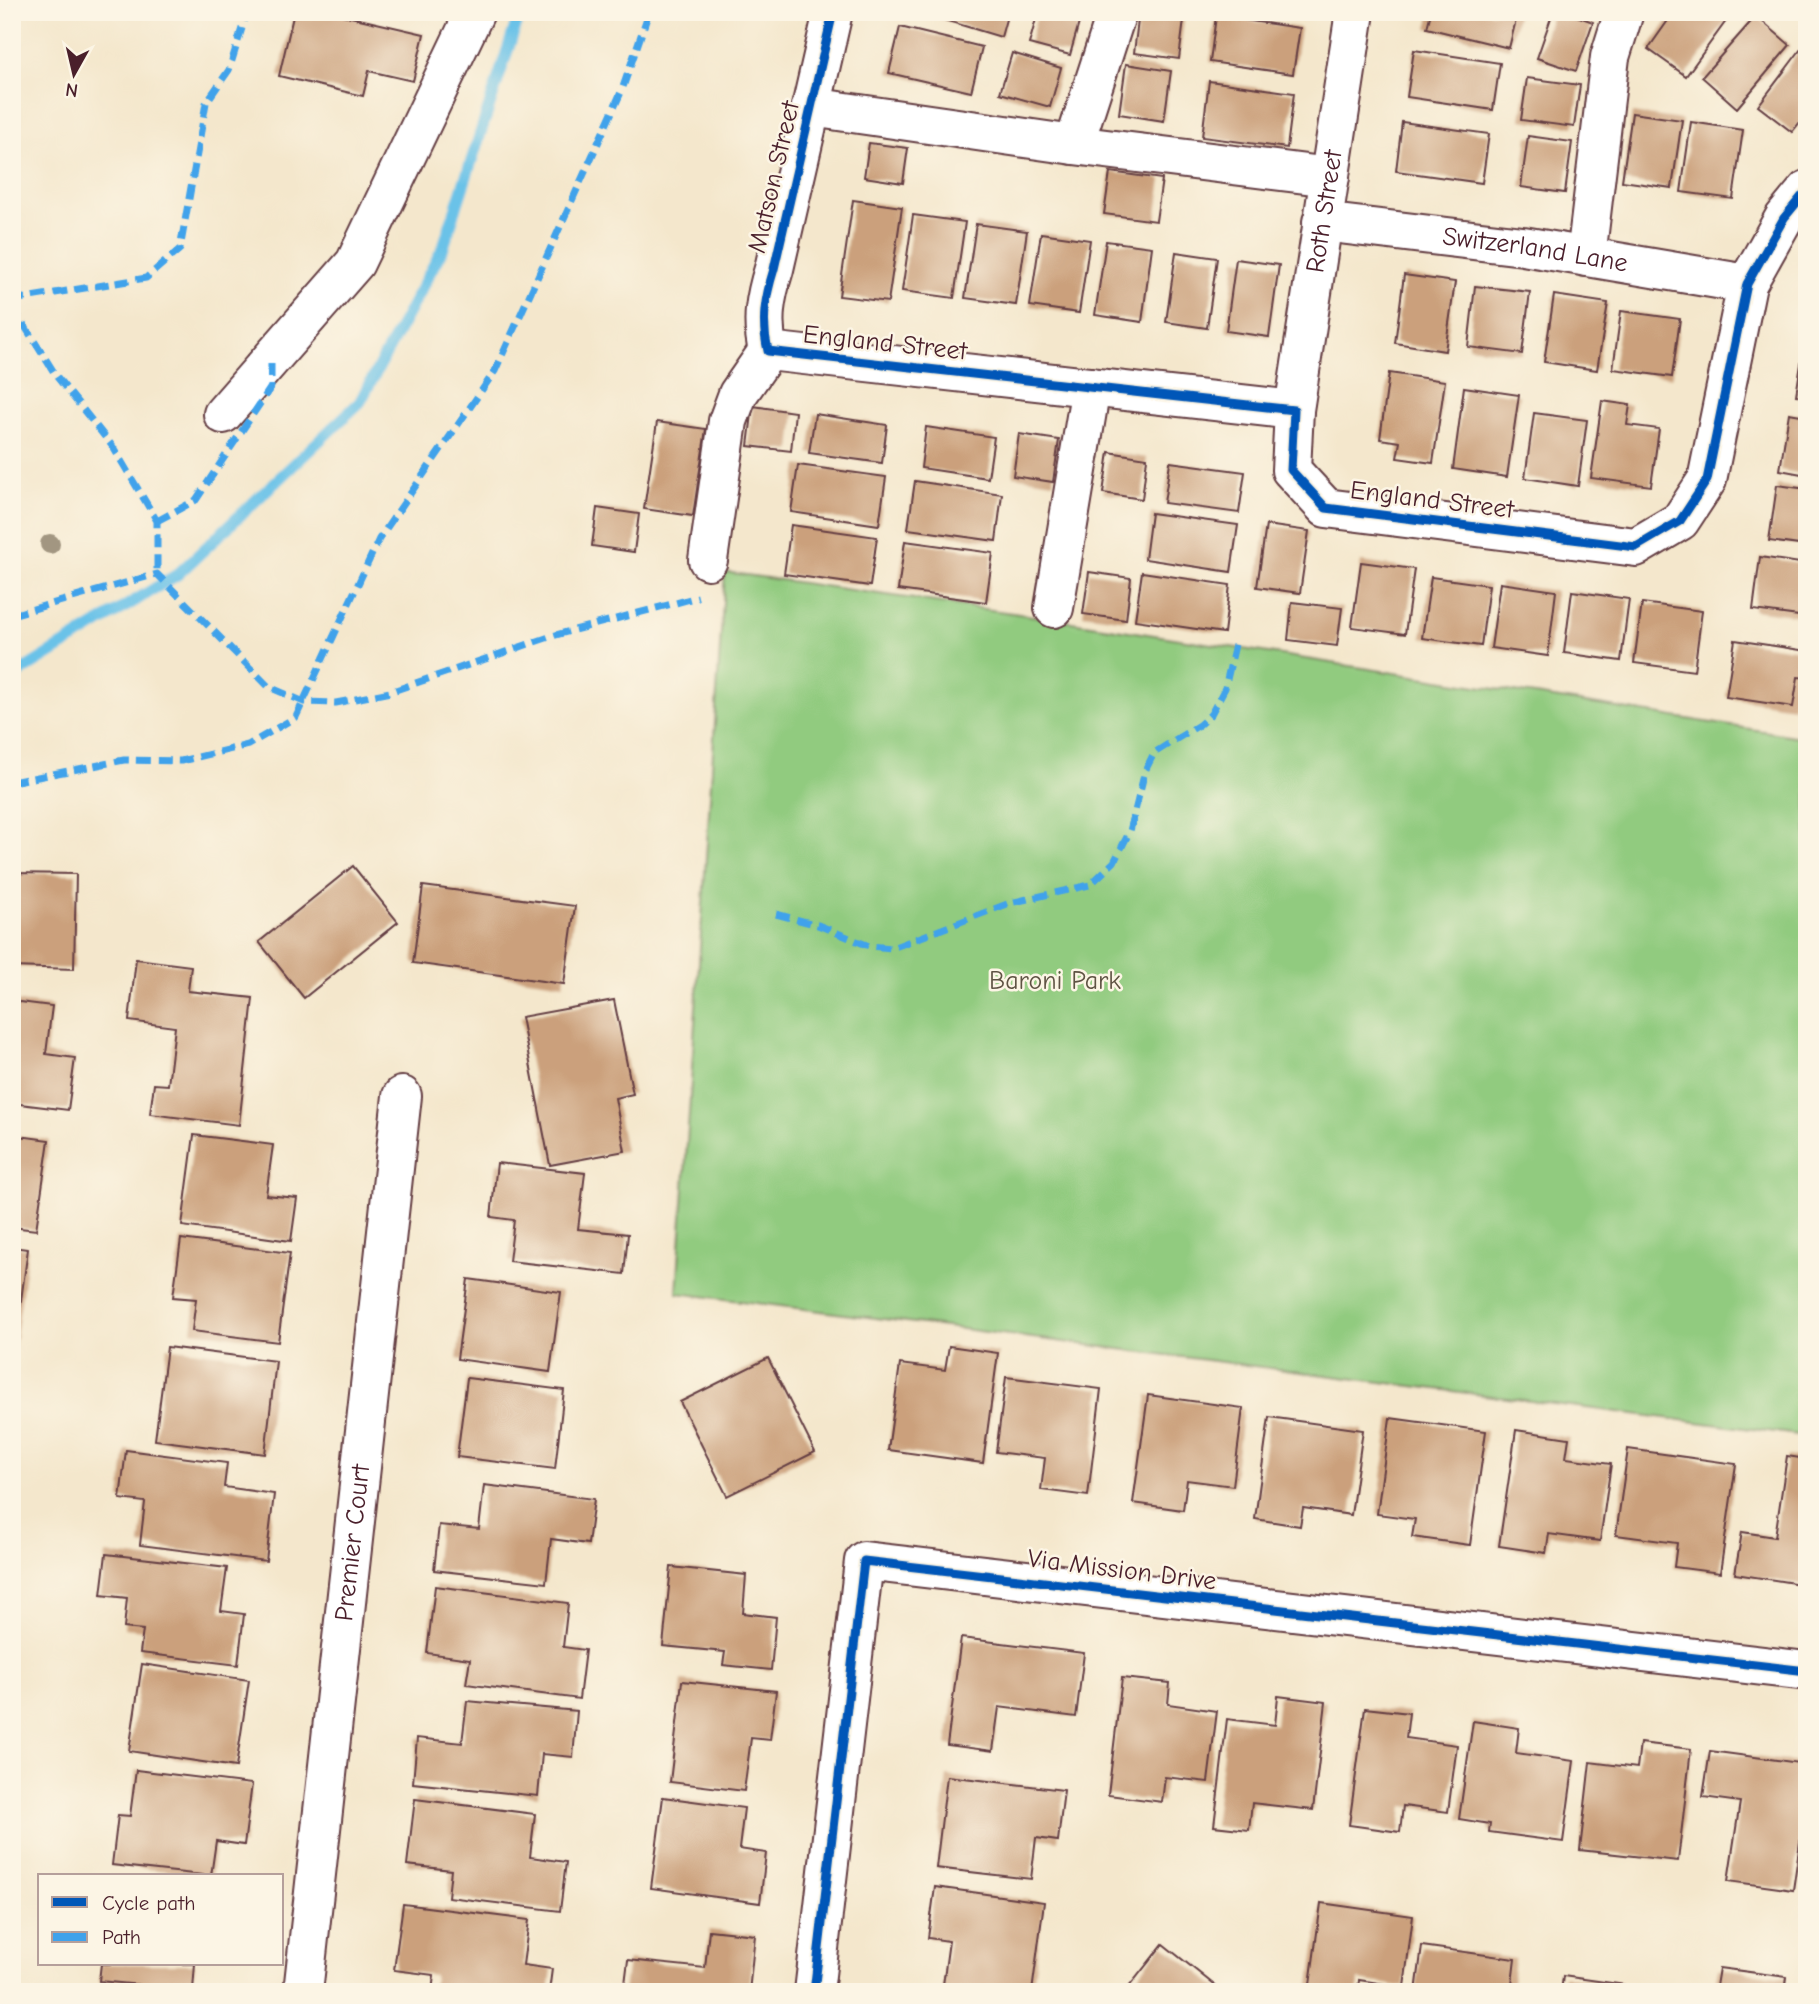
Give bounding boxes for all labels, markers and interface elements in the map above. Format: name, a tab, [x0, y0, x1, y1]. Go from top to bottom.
north arrow	[38, 38, 108, 108]
text: N	[64, 78, 79, 102]
street label: Matson Street	[742, 96, 806, 256]
street label: Roth Street	[1300, 146, 1349, 275]
street label: Switzerland Lane	[1441, 222, 1630, 279]
street label: England Street	[801, 319, 970, 367]
street label: England Street	[1348, 475, 1517, 525]
park label: Baroni Park	[989, 966, 1121, 996]
street label: Premier Court	[329, 1461, 376, 1623]
street label: Via Mission Drive	[1026, 1544, 1218, 1596]
legend	[38, 1874, 284, 1966]
text: Cycle path	[102, 1891, 195, 1915]
text: Path	[102, 1925, 141, 1949]

